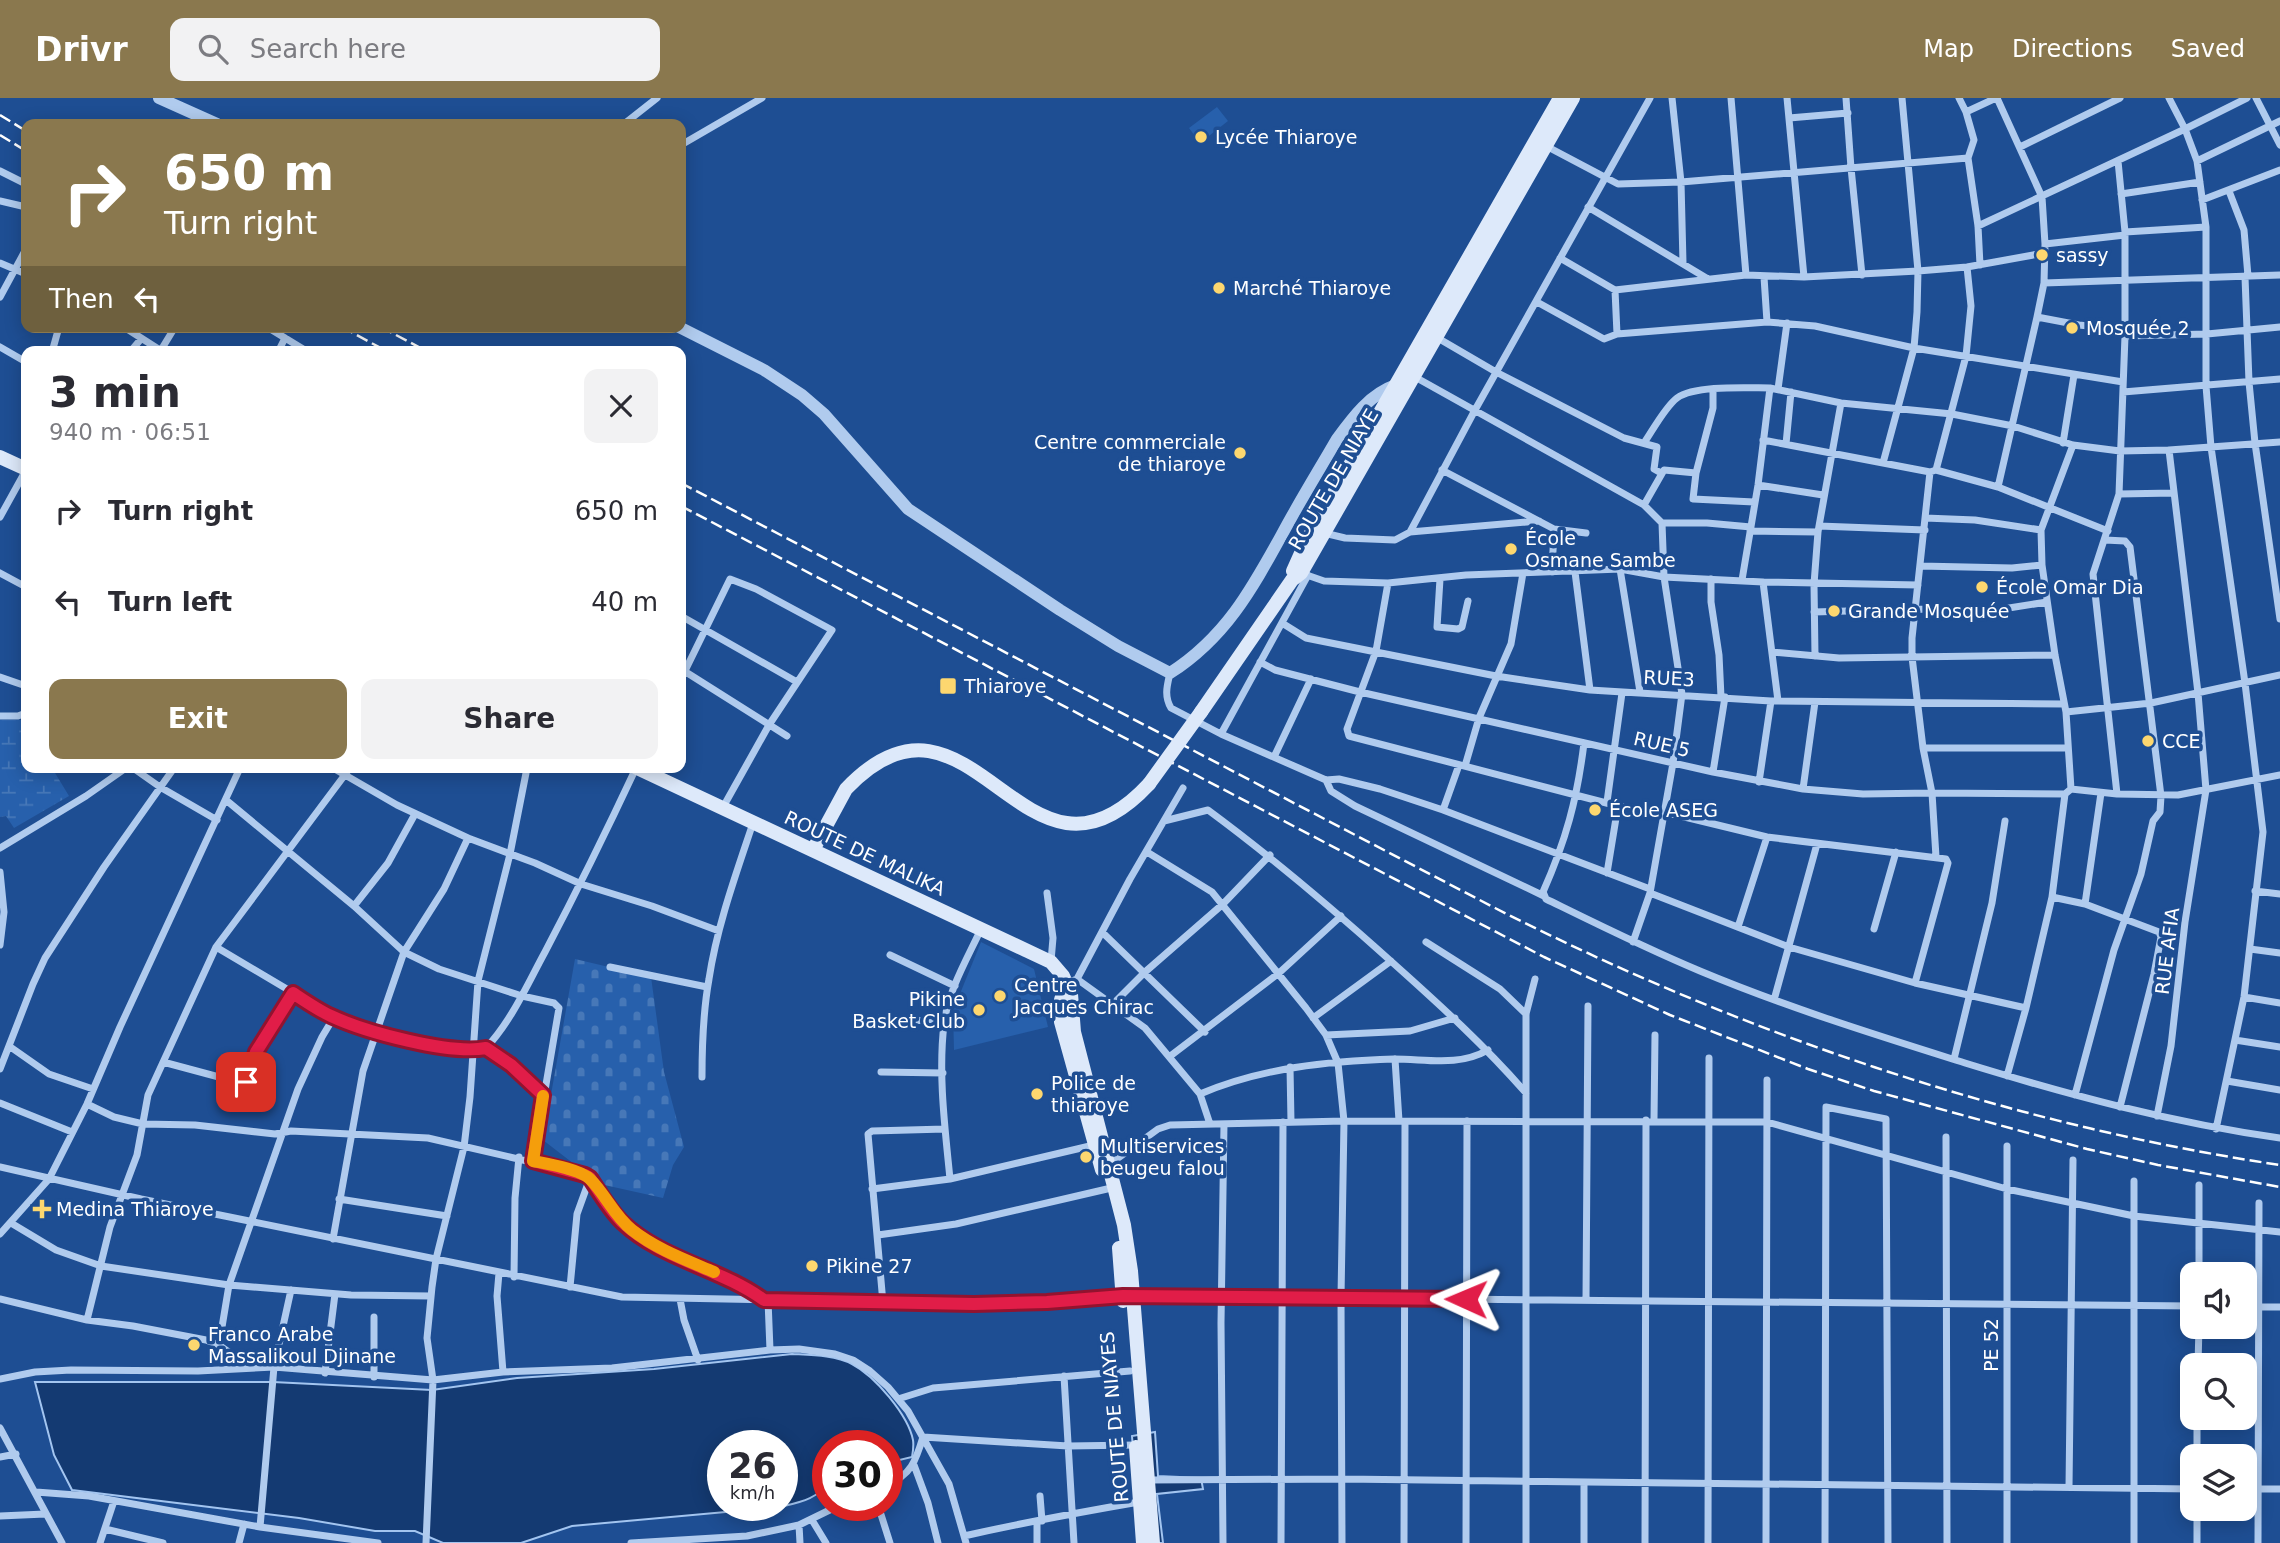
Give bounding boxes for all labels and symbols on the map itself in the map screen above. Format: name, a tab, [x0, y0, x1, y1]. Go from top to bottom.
place label: Lycée Thiaroye	[1215, 126, 1357, 148]
marker: Lycée Thiaroye	[1193, 129, 1209, 145]
place label: sassy	[2056, 244, 2109, 266]
marker: sassy	[2034, 247, 2050, 263]
place label: Marché Thiaroye	[1233, 277, 1391, 299]
marker: Marché Thiaroye	[1211, 280, 1227, 296]
place label: Mosquée 2	[2086, 317, 2190, 339]
marker: Mosquée 2	[2064, 320, 2080, 336]
street label: ROUTE DE NIAYE	[1284, 405, 1382, 553]
place label: Centre commerciale de thiaroye	[1034, 431, 1226, 475]
marker: Centre commerciale de thiaroye	[1232, 445, 1248, 461]
place label: École Osmane Sambe	[1525, 527, 1676, 571]
marker: École Osmane Sambe	[1503, 541, 1519, 557]
place label: École Omar Dia	[1996, 576, 2144, 598]
marker: École Omar Dia	[1974, 579, 1990, 595]
place label: Grande Mosquée	[1848, 600, 2009, 622]
marker: Grande Mosquée	[1826, 603, 1842, 619]
street label: RUE3	[1643, 666, 1695, 690]
place label: Thiaroye	[963, 675, 1047, 697]
marker: Thiaroye	[938, 676, 958, 696]
street label: RUE 5	[1632, 727, 1692, 761]
place label: CCE	[2162, 730, 2201, 752]
marker: CCE	[2140, 733, 2156, 749]
place label: École ASEG	[1609, 799, 1718, 821]
marker: École ASEG	[1587, 802, 1603, 818]
street label: ROUTE DE MALIKA	[781, 806, 949, 900]
street label: RUE AFIA	[2151, 906, 2183, 996]
place label: Centre Jacques Chirac	[1013, 974, 1154, 1018]
place label: Pikine Basket Club	[852, 988, 965, 1032]
marker: Centre Jacques Chirac	[992, 988, 1008, 1004]
marker: Pikine Basket Club	[971, 1002, 987, 1018]
pin	[216, 1052, 276, 1112]
place label: Police de thiaroye	[1051, 1072, 1136, 1116]
marker: Police de thiaroye	[1029, 1086, 1045, 1102]
place label: Multiservices beugeu falou	[1100, 1135, 1225, 1179]
marker: Multiservices beugeu falou	[1078, 1149, 1094, 1165]
place label: Medina Thiaroye	[56, 1198, 214, 1220]
marker: Medina Thiaroye	[34, 1201, 50, 1217]
place label: Pikine 27	[826, 1255, 913, 1277]
marker: Pikine 27	[804, 1258, 820, 1274]
position arrow	[1429, 1262, 1503, 1336]
street label: PE 52	[1980, 1318, 2002, 1372]
place label: Franco Arabe Massalikoul Djinane	[208, 1323, 396, 1367]
street label: ROUTE DE NIAYES	[1096, 1331, 1132, 1503]
marker: Franco Arabe Massalikoul Djinane	[186, 1337, 202, 1353]
speed limit sign: 30	[812, 1430, 903, 1521]

